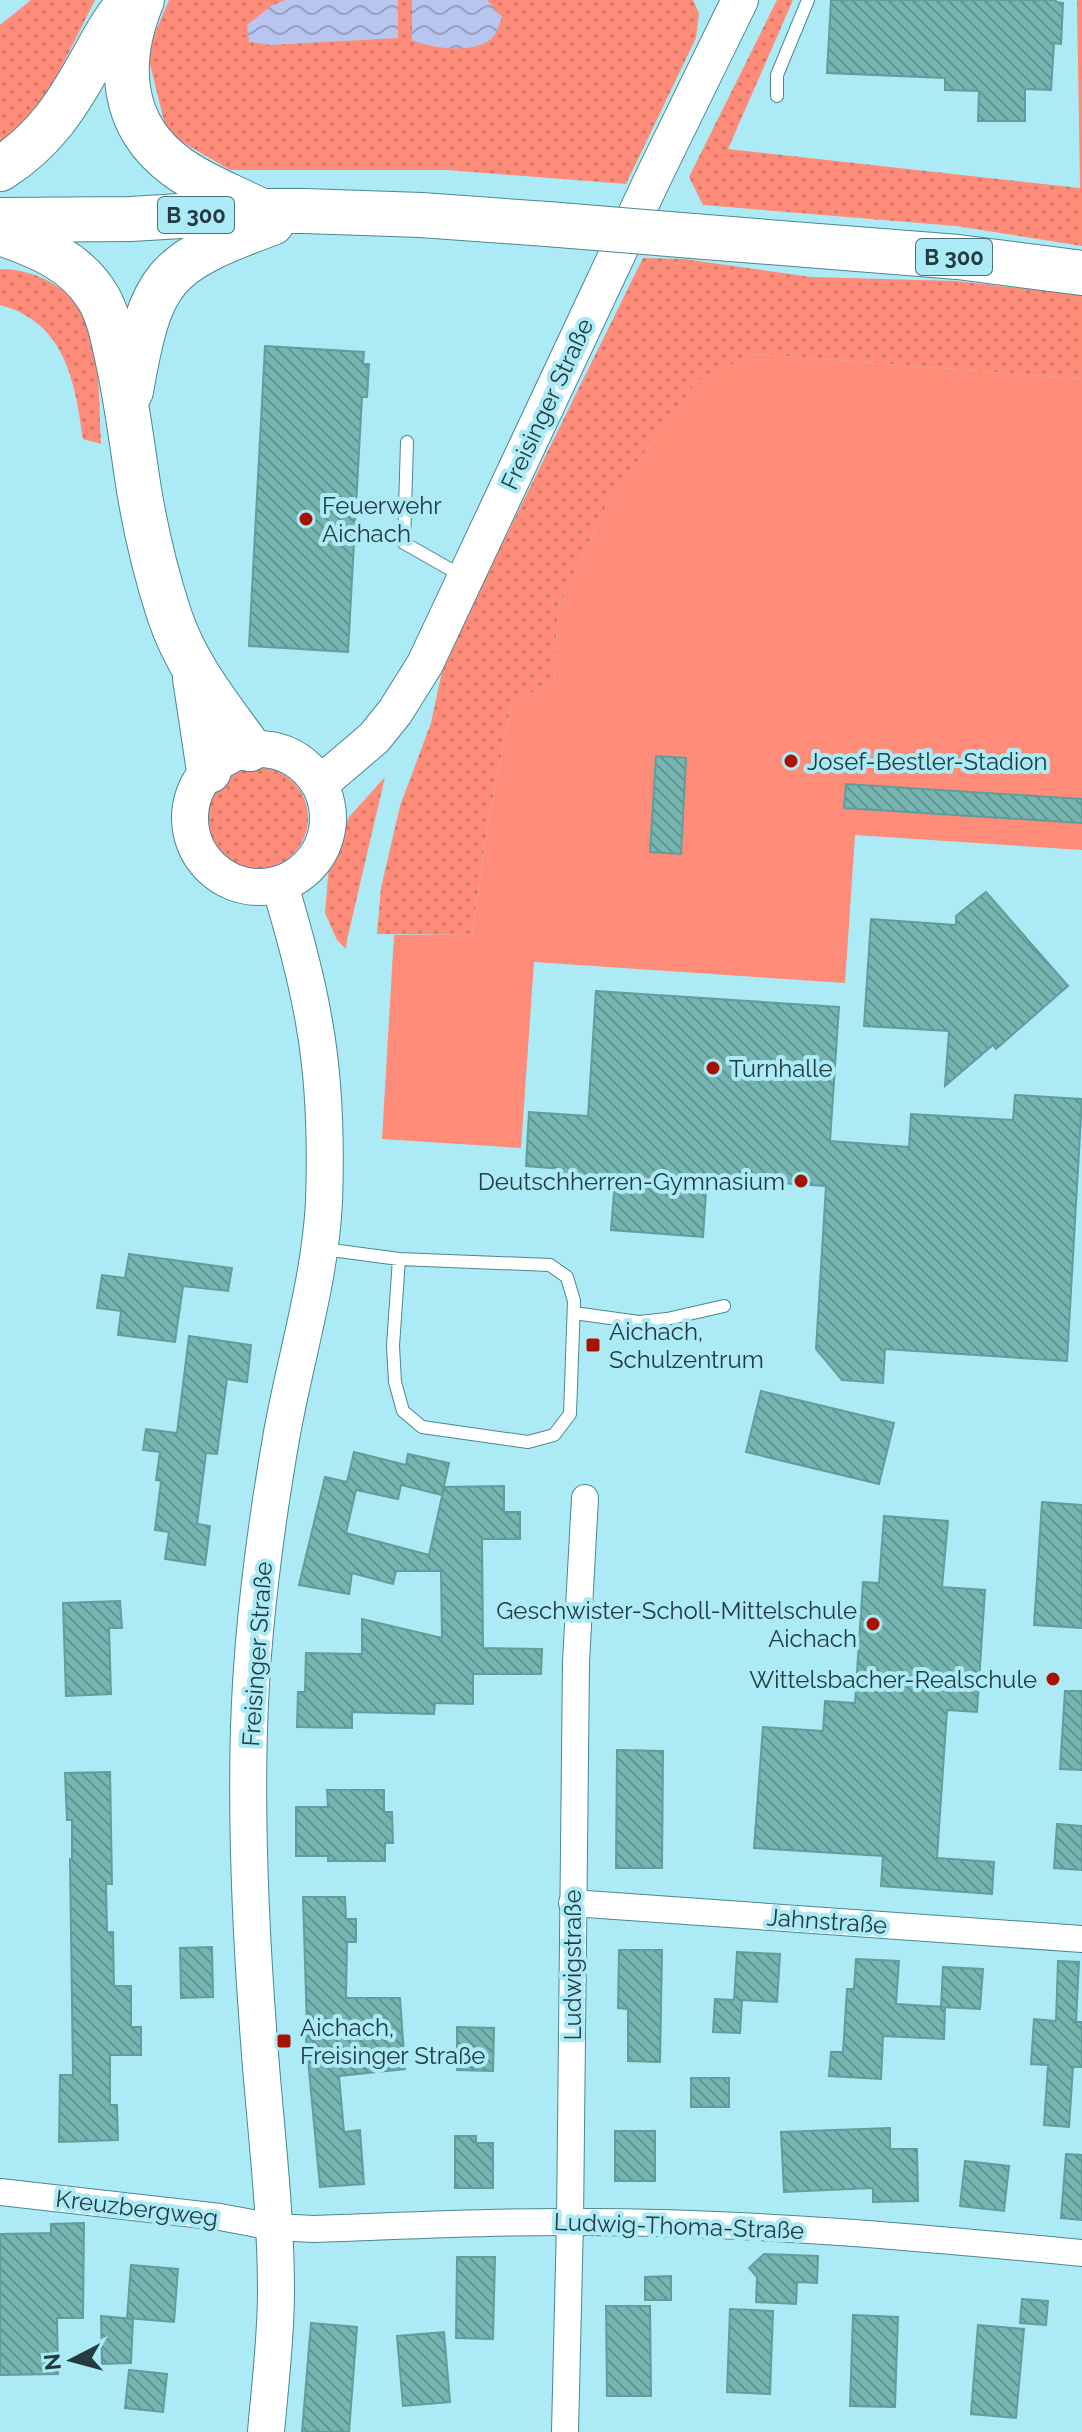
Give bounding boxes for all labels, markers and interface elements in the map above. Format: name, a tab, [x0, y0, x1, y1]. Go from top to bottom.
road number: B 300	[158, 197, 234, 233]
road number: B 300	[916, 239, 992, 275]
street label: Freisinger Straße	[495, 314, 599, 494]
place label: Feuerwehr Aichach	[322, 491, 442, 548]
marker: Feuerwehr Aichach	[297, 510, 315, 528]
place label: Josef-Bestler-Stadion	[807, 747, 1048, 776]
marker: Josef-Bestler-Stadion	[782, 752, 800, 770]
place label: Turnhalle	[729, 1054, 833, 1083]
marker: Turnhalle	[704, 1059, 722, 1077]
place label: Deutschherren-Gymnasium	[478, 1167, 785, 1196]
marker: Deutschherren-Gymnasium	[792, 1172, 810, 1190]
place label: Aichach, Schulzentrum	[609, 1317, 764, 1374]
marker: Aichach, Schulzentrum	[584, 1336, 602, 1354]
street label: Freisinger Straße	[236, 1560, 278, 1748]
place label: Geschwister-Scholl-Mittelschule Aichach	[496, 1596, 857, 1653]
marker: Geschwister-Scholl-Mittelschule Aichach	[864, 1615, 882, 1633]
place label: Wittelsbacher-Realschule	[749, 1665, 1037, 1694]
marker: Wittelsbacher-Realschule	[1044, 1670, 1062, 1688]
street label: Ludwigstraße	[558, 1889, 587, 2041]
street label: Jahnstraße	[766, 1902, 888, 1940]
place label: Aichach, Freisinger Straße	[300, 2013, 485, 2070]
marker: Aichach, Freisinger Straße	[275, 2032, 293, 2050]
street label: Kreuzbergweg	[54, 2184, 220, 2232]
street label: Ludwig-Thoma-Straße	[553, 2207, 805, 2245]
north arrow	[32, 2320, 112, 2400]
text: N	[38, 2352, 66, 2372]

